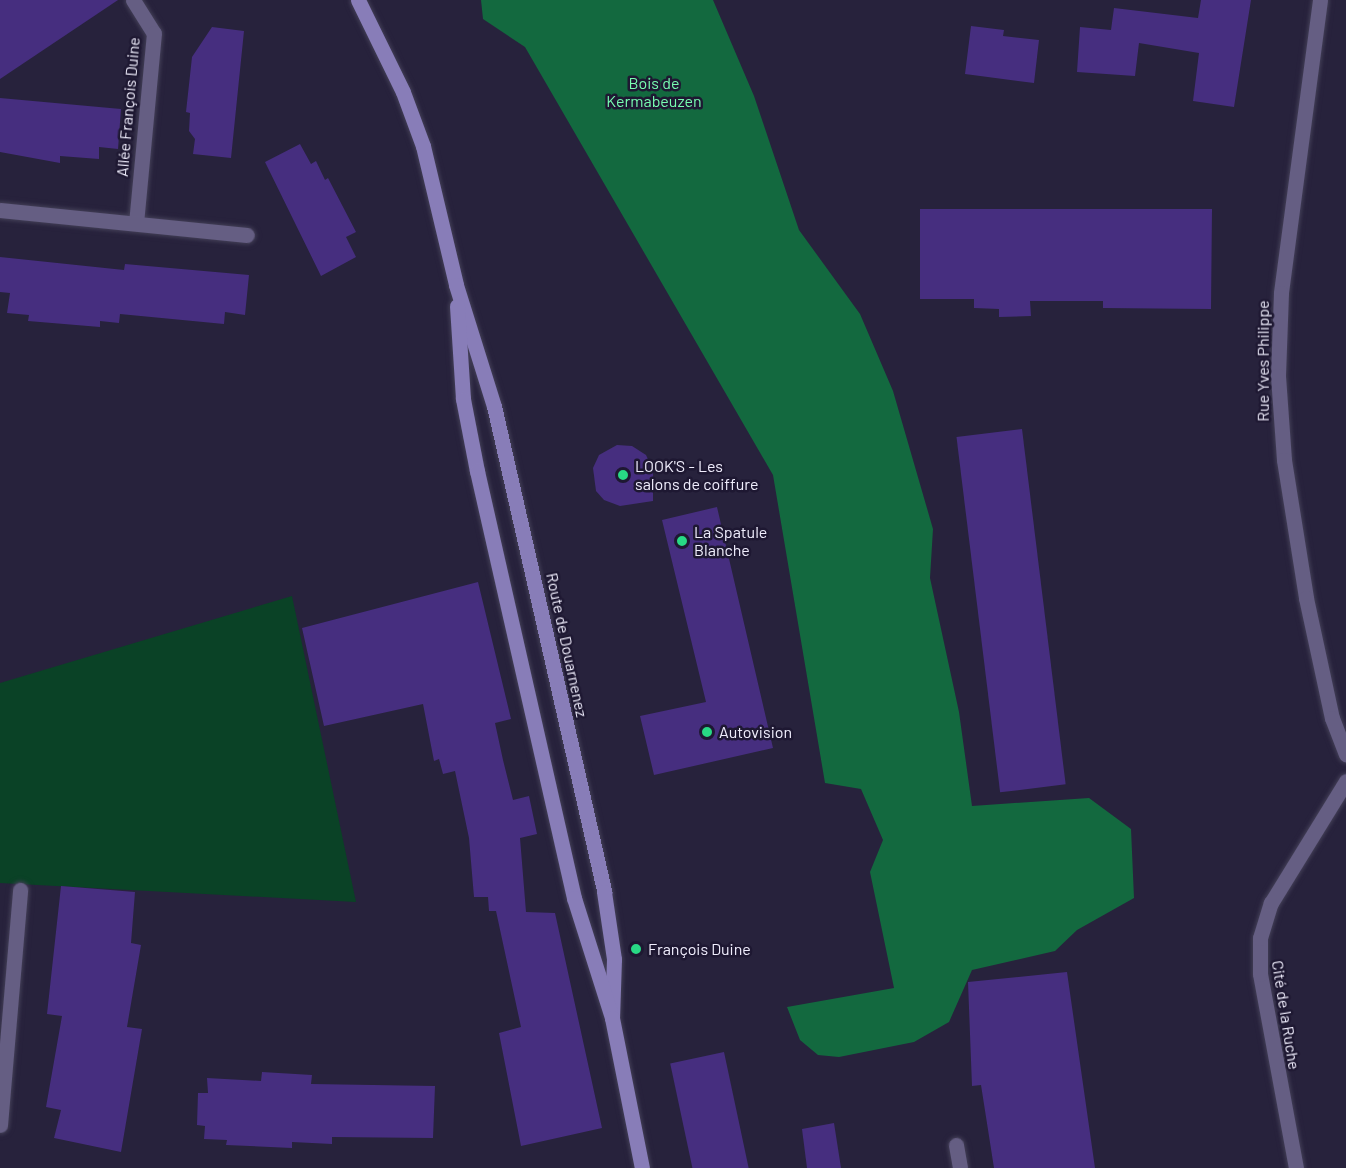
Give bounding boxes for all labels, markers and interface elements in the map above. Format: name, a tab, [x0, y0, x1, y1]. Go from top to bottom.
street label: Allée François Duine	[112, 36, 144, 178]
park label: Bois de Kermabeuzen	[606, 73, 702, 111]
street label: Rue Yves Philippe	[1253, 300, 1273, 422]
place label: LOOK'S - Les salons de coiffure	[635, 456, 759, 494]
marker: LOOK'S - Les salons de coiffure	[616, 468, 630, 482]
place label: La Spatule Blanche	[694, 522, 767, 560]
marker: La Spatule Blanche	[675, 534, 689, 548]
street label: Route de Douarnenez	[542, 571, 592, 719]
place label: Autovision	[719, 722, 792, 742]
marker: Autovision	[700, 725, 714, 739]
place label: François Duine	[648, 939, 751, 959]
marker: François Duine	[629, 942, 643, 956]
street label: Cité de la Ruche	[1268, 959, 1304, 1071]

